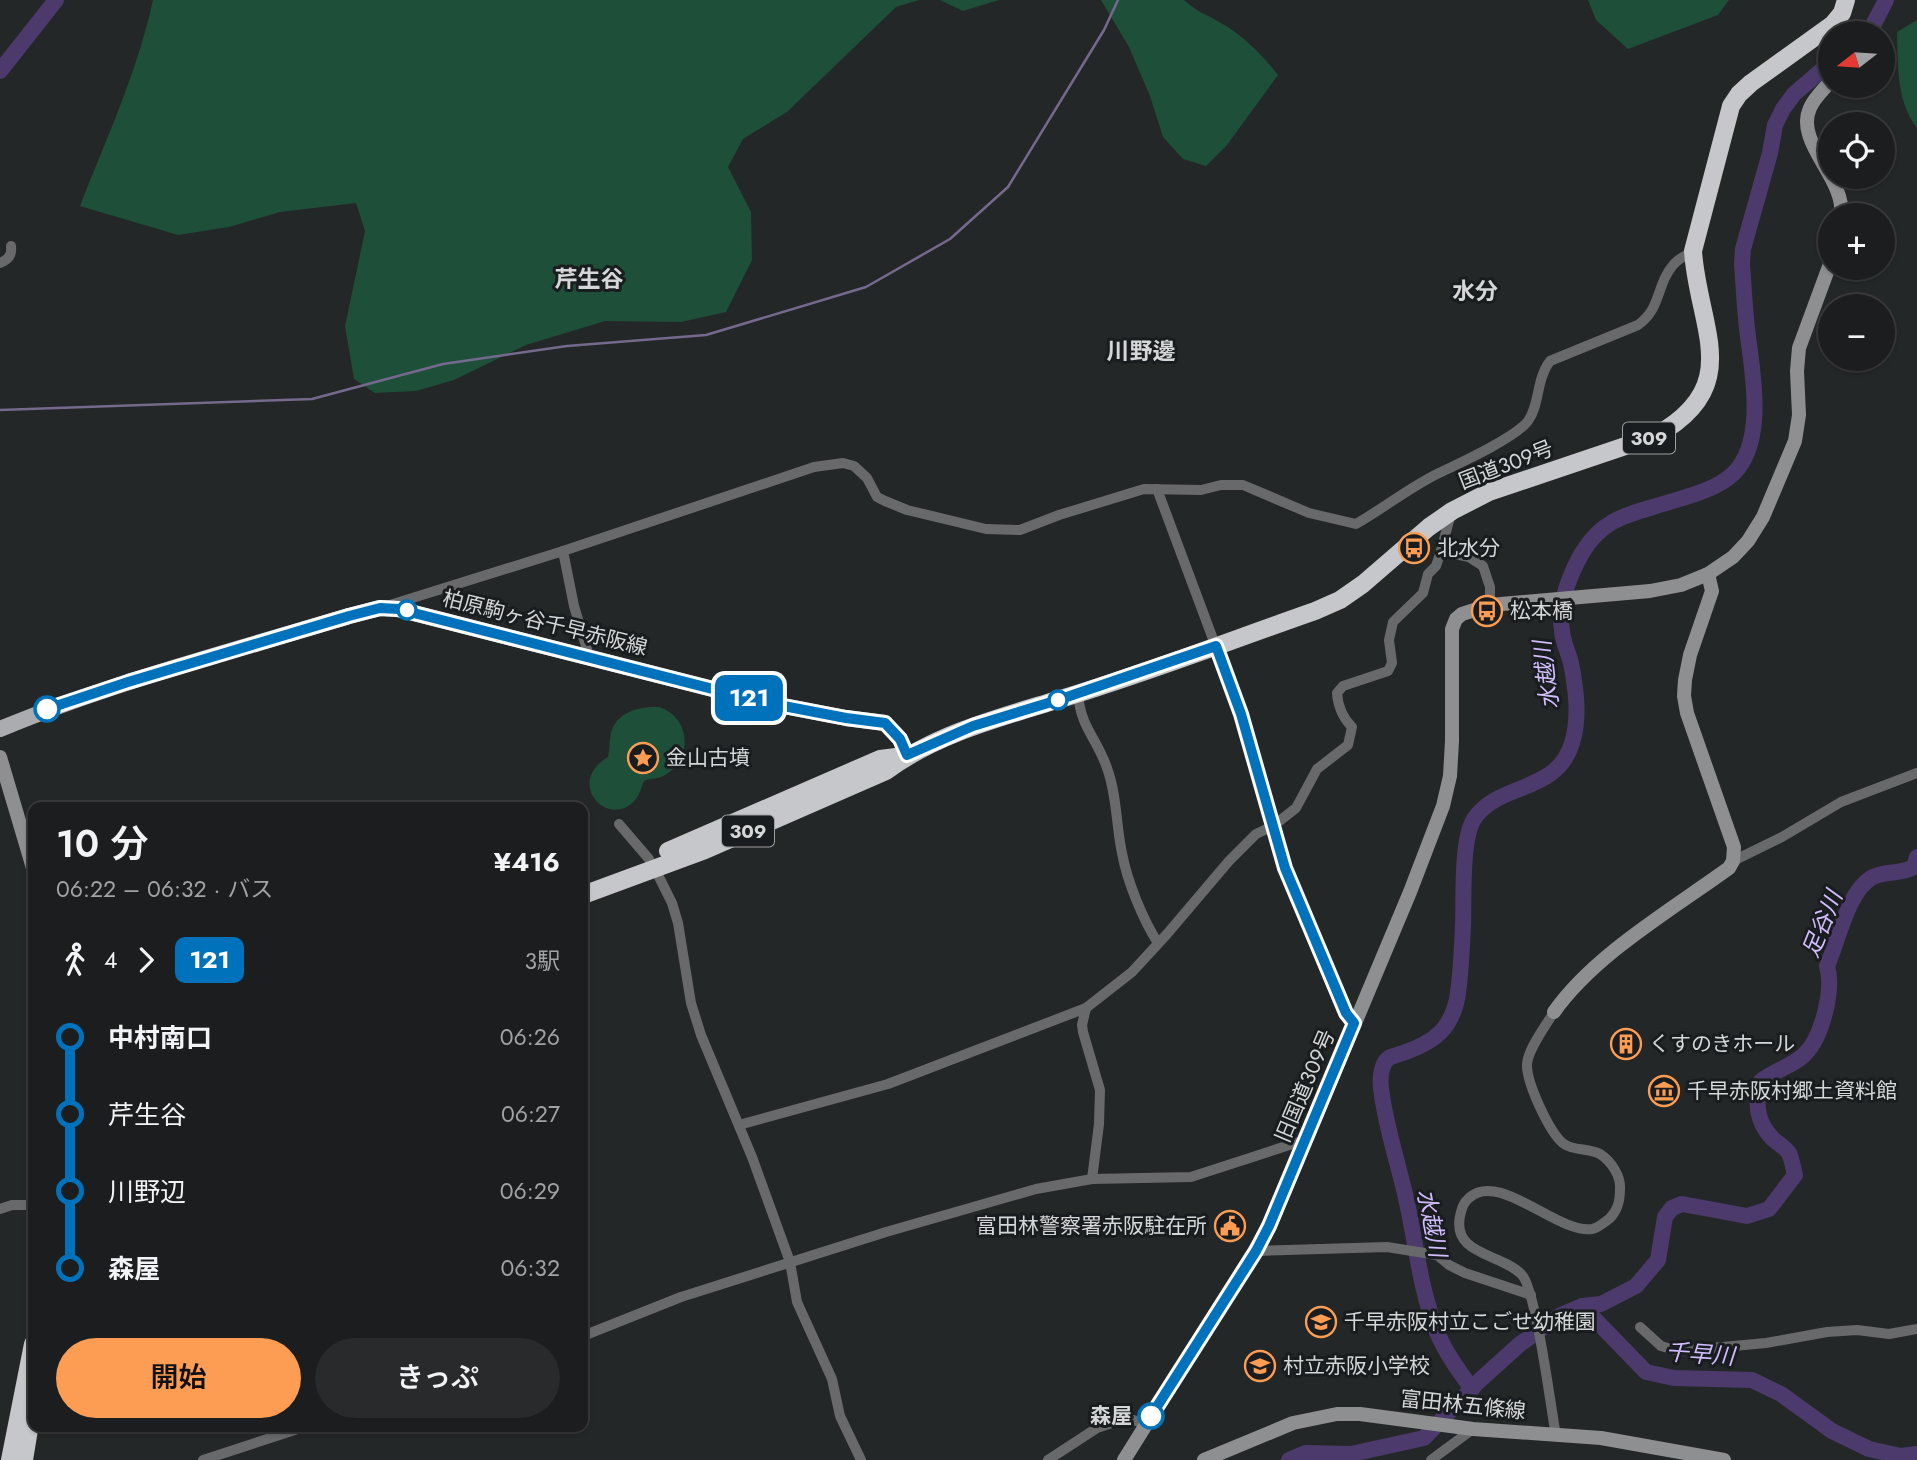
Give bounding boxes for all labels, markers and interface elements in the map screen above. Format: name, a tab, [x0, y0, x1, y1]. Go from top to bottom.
north arrow	[1818, 21, 1895, 98]
map controls	[1818, 21, 1895, 371]
button: locate	[1818, 112, 1895, 189]
button: +	[1818, 203, 1895, 280]
district label: 芹生谷	[555, 262, 624, 296]
district label: 水分	[1452, 274, 1498, 308]
button: −	[1818, 294, 1895, 371]
district label: 川野邊	[1107, 334, 1176, 368]
road number: 309	[1623, 422, 1675, 453]
street label: 国道309号	[1454, 433, 1558, 497]
bus stop icon: 北水分	[1397, 531, 1431, 565]
place label: 北水分	[1437, 533, 1500, 563]
street label: 柏原駒ヶ谷千早赤阪線	[439, 583, 651, 663]
bus stop icon: 松本橋	[1470, 594, 1504, 628]
place label: 松本橋	[1510, 596, 1573, 626]
unlabelled marker	[397, 600, 417, 620]
water label: 水越川	[1525, 636, 1567, 711]
line badge: 121	[709, 675, 789, 721]
text: 121	[729, 680, 769, 715]
unlabelled marker	[1048, 690, 1068, 710]
unlabelled marker	[34, 696, 60, 722]
place icon: 金山古墳	[626, 741, 660, 775]
place label: 金山古墳	[666, 743, 750, 773]
text: 10 分	[56, 816, 149, 871]
road number: 309	[722, 816, 774, 846]
text: ¥416	[494, 843, 560, 881]
text: 06:22 – 06:32 · バス	[56, 872, 273, 906]
water label: 足谷川	[1793, 883, 1852, 962]
icon: walk	[56, 941, 94, 979]
icon: forward	[127, 941, 165, 979]
text: 121	[189, 942, 230, 977]
text: 4	[104, 943, 117, 977]
text: 3駅	[524, 944, 560, 978]
text: 中村南口	[108, 1019, 212, 1057]
text: 06:26	[500, 1020, 560, 1054]
street label: 旧国道309号	[1268, 1025, 1342, 1147]
building icon: くすのきホール	[1609, 1027, 1643, 1061]
place label: くすのきホール	[1649, 1029, 1795, 1059]
museum icon: 千早赤阪村郷土資料館	[1647, 1074, 1681, 1108]
place label: 千早赤阪村郷土資料館	[1687, 1076, 1897, 1106]
text: 芹生谷	[108, 1096, 186, 1134]
text: 06:27	[501, 1097, 560, 1131]
text: 川野辺	[108, 1173, 186, 1211]
text: 06:29	[500, 1174, 560, 1208]
water label: 水越川	[1409, 1186, 1456, 1263]
public building icon: 富田林警察署赤阪駐在所	[1213, 1209, 1247, 1243]
place label: 富田林警察署赤阪駐在所	[976, 1211, 1207, 1241]
text: 森屋	[108, 1250, 160, 1288]
text: 06:32	[500, 1251, 560, 1285]
school or university icon: 千早赤阪村立こごせ幼稚園	[1304, 1305, 1338, 1339]
place label: 千早赤阪村立こごせ幼稚園	[1344, 1307, 1596, 1337]
water label: 千早川	[1664, 1335, 1739, 1374]
button: 開始	[56, 1338, 301, 1418]
button: きっぷ	[315, 1338, 560, 1418]
school or university icon: 村立赤阪小学校	[1243, 1349, 1277, 1383]
place label: 村立赤阪小学校	[1283, 1351, 1430, 1381]
street label: 富田林五條線	[1399, 1383, 1527, 1427]
place label: 森屋	[1090, 1401, 1132, 1431]
marker: 森屋	[1138, 1403, 1164, 1429]

